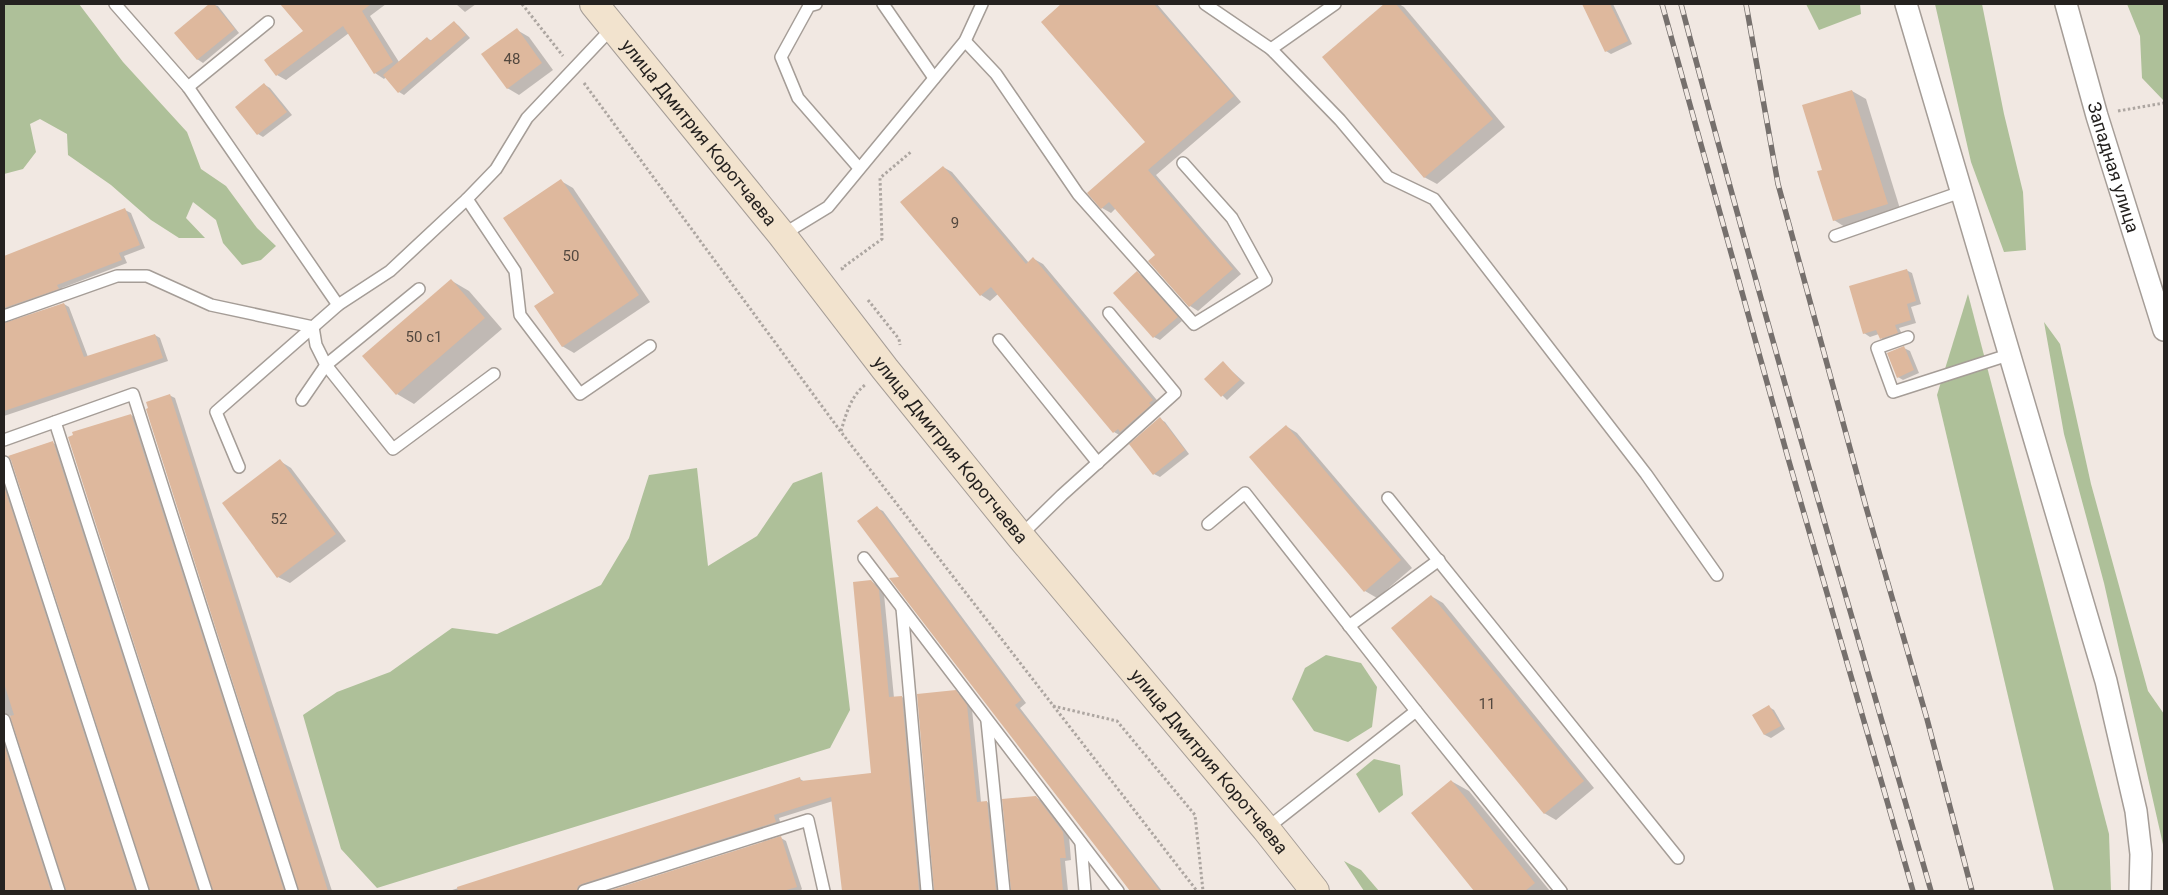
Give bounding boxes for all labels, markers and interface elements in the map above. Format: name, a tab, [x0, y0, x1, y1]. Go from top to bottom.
street label: улица Дмитрия Коротчаева	[617, 35, 781, 230]
house number: 48	[504, 50, 520, 68]
street label: Западная улица	[2084, 100, 2144, 235]
house number: 9	[951, 214, 959, 232]
house number: 50	[563, 247, 579, 265]
house number: 50 с1	[406, 328, 442, 346]
street label: улица Дмитрия Коротчаева	[869, 352, 1033, 548]
house number: 52	[271, 510, 287, 528]
street label: улица Дмитрия Коротчаева	[1126, 665, 1293, 858]
house number: 11	[1479, 695, 1495, 713]

